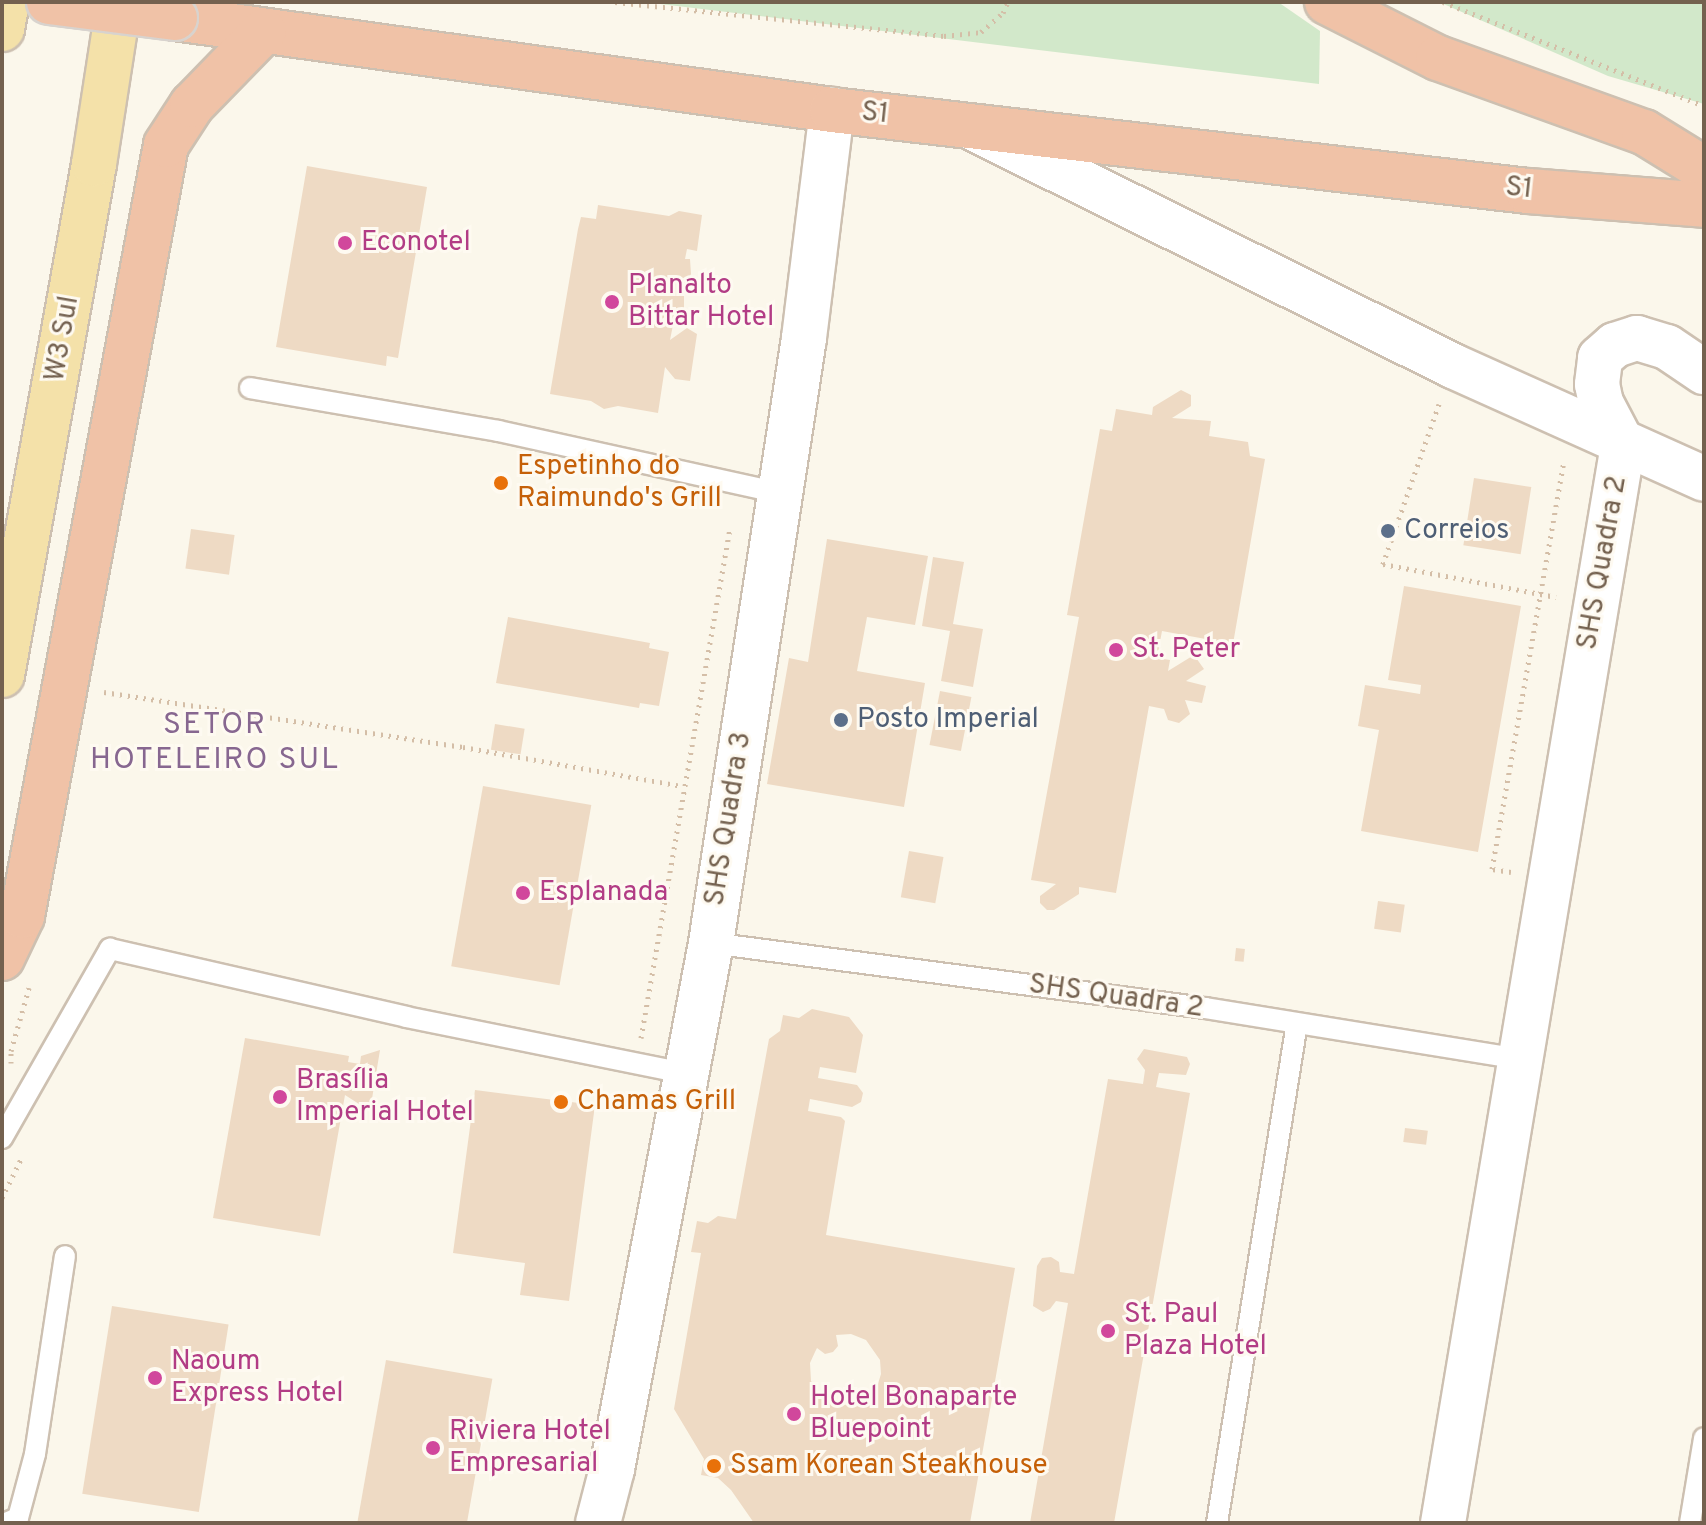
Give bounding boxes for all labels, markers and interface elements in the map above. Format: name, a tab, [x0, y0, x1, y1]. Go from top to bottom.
street label: S1	[860, 96, 890, 132]
street label: S1	[1504, 171, 1534, 207]
place label: Econotel	[361, 226, 471, 260]
marker: Econotel	[336, 234, 354, 252]
place label: Planalto Bittar Hotel	[628, 269, 774, 335]
marker: Planalto Bittar Hotel	[603, 293, 621, 311]
street label: W3 Sul	[39, 294, 87, 384]
place label: Espetinho do Raimundo's Grill	[517, 450, 722, 516]
marker: Espetinho do Raimundo's Grill	[492, 474, 510, 492]
street label: SHS Quadra 2	[1571, 474, 1635, 652]
place label: Correios	[1404, 514, 1509, 548]
marker: Correios	[1379, 522, 1397, 540]
place label: St. Peter	[1132, 633, 1240, 667]
marker: St. Peter	[1107, 641, 1125, 659]
place label: Posto Imperial	[857, 703, 1039, 737]
district label: SETOR HOTELEIRO SUL	[90, 708, 340, 778]
marker: Posto Imperial	[832, 711, 850, 729]
street label: SHS Quadra 3	[699, 730, 759, 908]
place label: Esplanada	[539, 876, 668, 910]
marker: Esplanada	[514, 884, 532, 902]
street label: SHS Quadra 2	[1027, 968, 1205, 1026]
place label: Brasília Imperial Hotel	[296, 1064, 474, 1130]
place label: Chamas Grill	[577, 1085, 736, 1119]
marker: Brasília Imperial Hotel	[271, 1088, 289, 1106]
marker: Chamas Grill	[552, 1093, 570, 1111]
place label: St. Paul Plaza Hotel	[1124, 1298, 1267, 1364]
marker: St. Paul Plaza Hotel	[1099, 1322, 1117, 1340]
place label: Naoum Express Hotel	[171, 1345, 344, 1411]
marker: Naoum Express Hotel	[146, 1369, 164, 1387]
place label: Hotel Bonaparte Bluepoint	[810, 1381, 1017, 1447]
marker: Hotel Bonaparte Bluepoint	[785, 1405, 803, 1423]
place label: Riviera Hotel Empresarial	[449, 1415, 611, 1481]
marker: Riviera Hotel Empresarial	[424, 1439, 442, 1457]
place label: Ssam Korean Steakhouse	[730, 1449, 1048, 1483]
marker: Ssam Korean Steakhouse	[705, 1457, 723, 1475]

